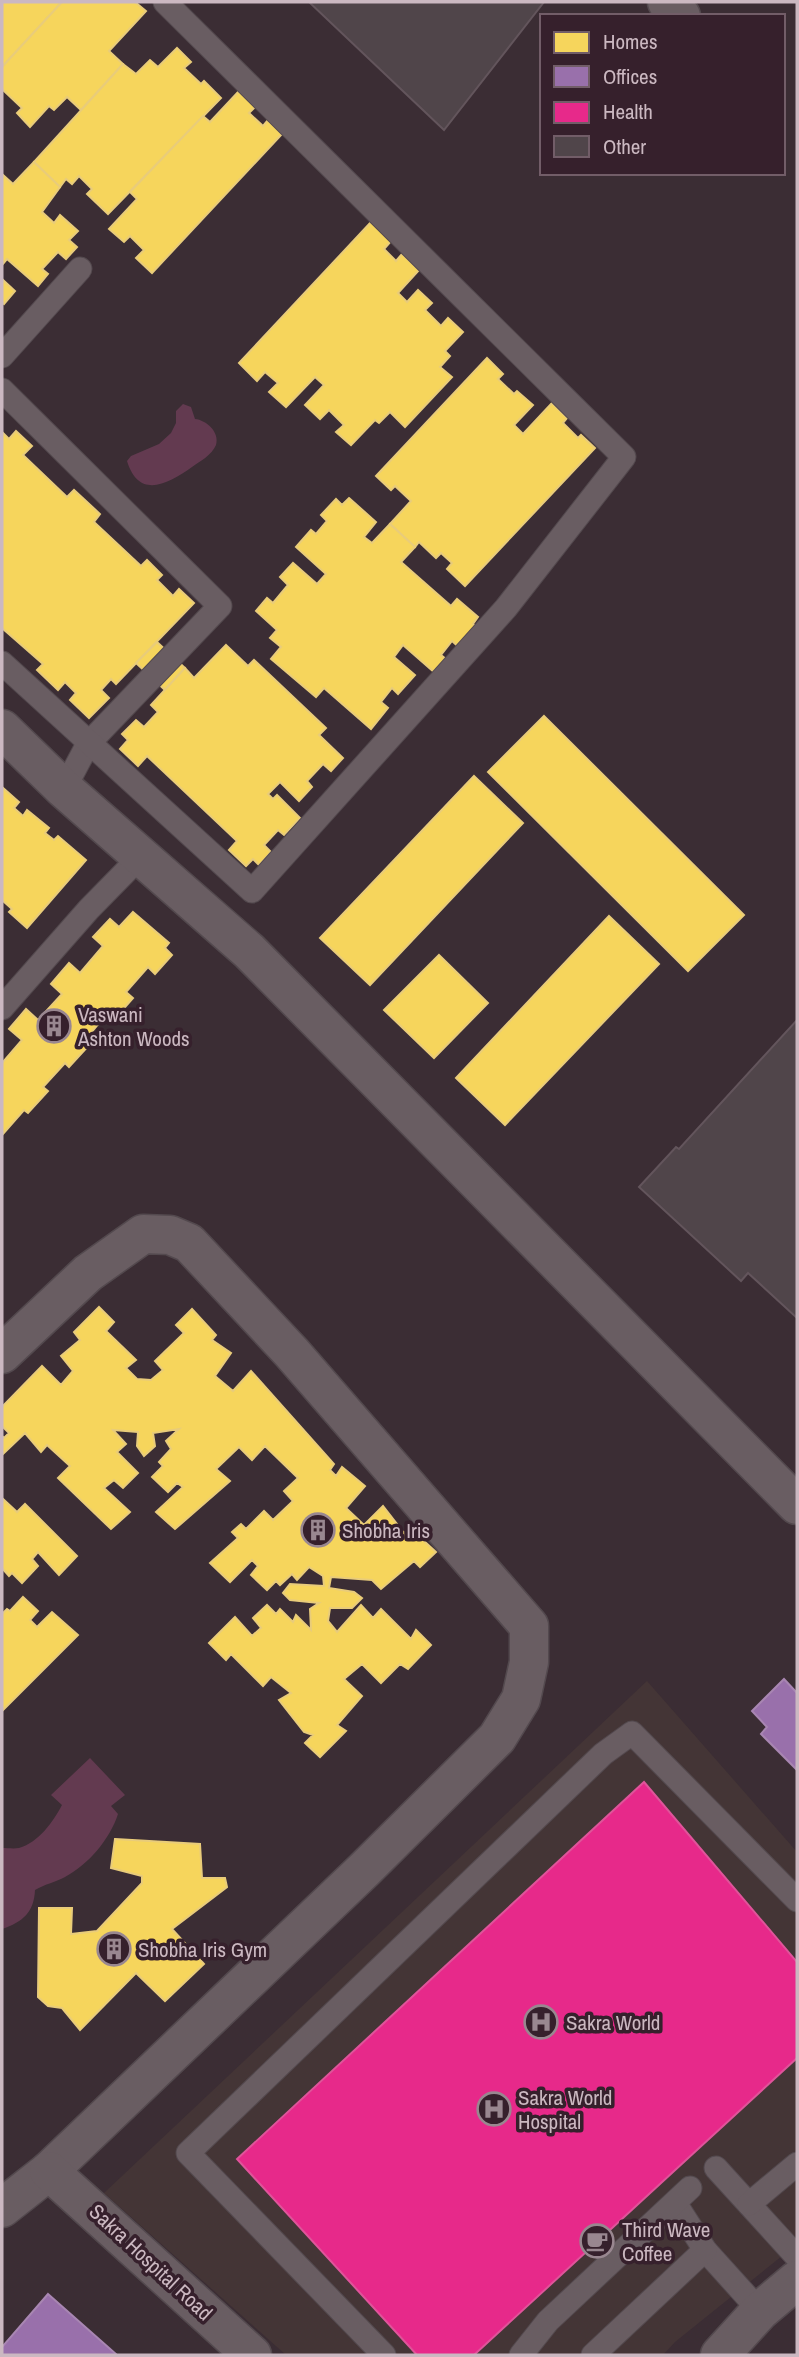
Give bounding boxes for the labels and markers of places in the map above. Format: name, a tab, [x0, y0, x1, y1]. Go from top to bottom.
place label: Vaswani Ashton Woods	[77, 1000, 190, 1053]
building icon: Vaswani Ashton Woods	[35, 1007, 73, 1045]
building icon: Shobha Iris	[299, 1511, 337, 1549]
place label: Shobha Iris	[342, 1516, 430, 1545]
building icon: Shobha Iris Gym	[95, 1930, 133, 1968]
place label: Shobha Iris Gym	[138, 1935, 267, 1964]
hospital icon: Sakra World	[522, 2003, 560, 2041]
place label: Sakra World	[566, 2008, 660, 2037]
place label: Sakra World Hospital	[518, 2083, 612, 2136]
hospital icon: Sakra World Hospital	[475, 2090, 513, 2128]
place label: Third Wave Coffee	[622, 2215, 710, 2268]
cafe icon: Third Wave Coffee	[578, 2222, 616, 2260]

